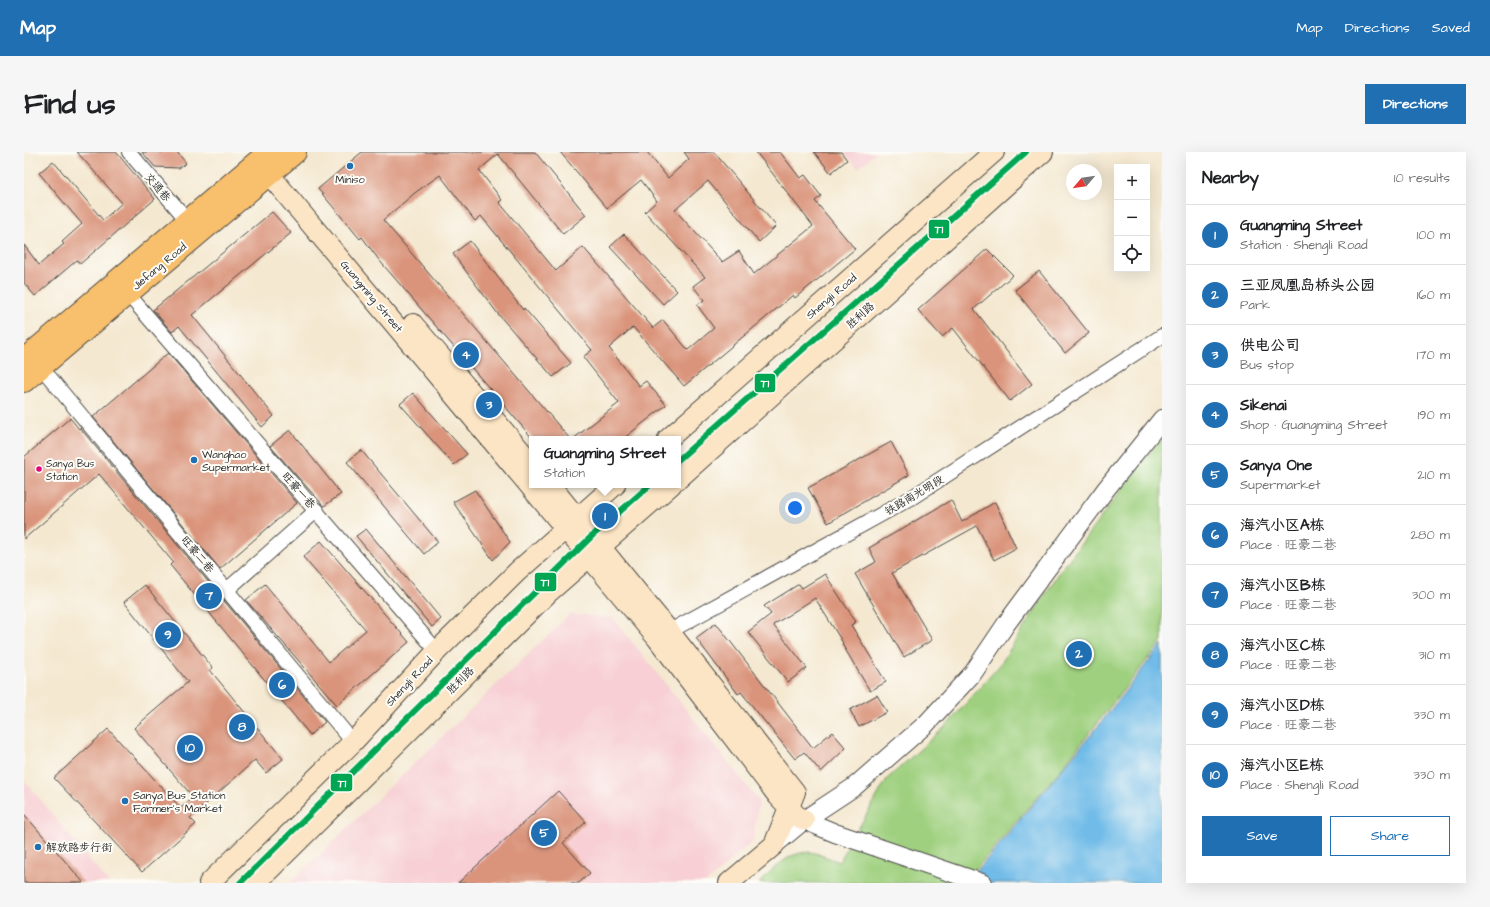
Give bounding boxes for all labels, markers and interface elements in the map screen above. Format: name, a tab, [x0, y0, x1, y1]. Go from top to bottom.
text: Map	[20, 15, 56, 42]
text: Map	[1296, 18, 1323, 38]
text: Directions	[1345, 18, 1410, 38]
text: Saved	[1432, 18, 1470, 38]
button: Directions	[1365, 84, 1466, 124]
text: Find us	[24, 85, 115, 124]
marker: Miniso	[345, 161, 355, 171]
north arrow	[1066, 164, 1102, 200]
map controls	[1114, 164, 1150, 272]
button: +	[1114, 164, 1150, 200]
text: Nearby	[1202, 166, 1259, 190]
text: 10 results	[1394, 169, 1450, 187]
street label: 交通巷	[141, 170, 174, 205]
place label: Miniso	[335, 172, 366, 187]
button: −	[1114, 200, 1150, 236]
text: Guangming Street	[1240, 215, 1362, 236]
line badge: T1	[928, 219, 950, 239]
text: T1	[934, 222, 944, 237]
text: 1	[1214, 226, 1216, 244]
text: 100 m	[1417, 226, 1450, 244]
button: locate	[1114, 236, 1150, 272]
text: Station · Shengli Road	[1240, 236, 1368, 254]
street label: Jiefang Road	[129, 239, 190, 294]
street label: Guangming Street	[336, 257, 407, 337]
street label: Shengli Road	[803, 270, 861, 323]
text: 三亚凤凰岛桥头公园	[1240, 275, 1375, 296]
text: 2	[1211, 286, 1219, 304]
text: 160 m	[1417, 286, 1450, 304]
text: Park	[1240, 296, 1270, 314]
street label: 胜利路	[843, 299, 878, 332]
text: 供电公司	[1240, 335, 1300, 356]
pin: 4	[453, 340, 479, 370]
text: 3	[1212, 346, 1218, 364]
text: 170 m	[1417, 346, 1450, 364]
text: Bus stop	[1240, 356, 1294, 374]
line badge: T1	[754, 373, 776, 393]
text: T1	[760, 376, 770, 391]
pin: 3	[476, 390, 502, 420]
text: Sikenai	[1240, 395, 1287, 416]
text: 4	[1211, 406, 1219, 424]
text: 190 m	[1417, 406, 1450, 424]
text: Shop · Guangming Street	[1240, 416, 1388, 434]
popup	[529, 436, 681, 488]
text: Guangming Street	[544, 443, 666, 464]
place label: Wanghao Supermarket	[202, 447, 271, 475]
marker: Wanghao Supermarket	[189, 455, 199, 465]
text: Sanya One	[1240, 455, 1312, 476]
place label: Sanya Bus Station	[46, 457, 94, 484]
marker: Sanya Bus Station	[34, 464, 44, 474]
text: Station	[544, 464, 585, 482]
text: 5	[1210, 466, 1220, 484]
text: 210 m	[1417, 466, 1450, 484]
street label: 旺豪一巷	[279, 469, 319, 512]
street label: 铁路南光明段	[882, 472, 946, 519]
text: Supermarket	[1240, 476, 1321, 494]
your location	[785, 498, 805, 518]
pin: 1	[592, 501, 618, 531]
text: 海汽小区A栋	[1240, 515, 1325, 536]
text: 6	[1211, 526, 1219, 544]
text: 280 m	[1411, 526, 1450, 544]
street label: 旺豪二巷	[178, 533, 218, 576]
text: Place · 旺豪二巷	[1240, 536, 1336, 554]
line badge: T1	[534, 572, 557, 592]
text: T1	[540, 575, 550, 590]
text: 海汽小区B栋	[1240, 575, 1326, 596]
pin: 7	[196, 581, 222, 611]
text: 7	[1211, 586, 1219, 604]
text: 300 m	[1412, 586, 1450, 604]
text: Place · 旺豪二巷	[1240, 596, 1336, 614]
pin: 9	[155, 620, 181, 650]
text: 海汽小区C栋	[1240, 635, 1326, 656]
pin: 2	[1066, 639, 1092, 669]
text: 8	[1211, 646, 1219, 664]
text: 310 m	[1418, 646, 1450, 664]
street label: Shengli Road	[382, 653, 437, 710]
text: Place · 旺豪二巷	[1240, 656, 1336, 674]
street label: 胜利路	[443, 663, 477, 697]
pin: 6	[269, 670, 295, 700]
text: 海汽小区D栋	[1240, 695, 1325, 716]
text: 9	[1211, 706, 1219, 724]
text: 330 m	[1413, 706, 1450, 724]
pin: 8	[229, 712, 255, 742]
text: Place · 旺豪二巷	[1240, 716, 1336, 734]
pin: 10	[177, 733, 203, 763]
text: 海汽小区E栋	[1240, 755, 1324, 776]
text: 10	[1210, 766, 1220, 784]
text: 330 m	[1413, 766, 1450, 784]
line badge: T1	[330, 773, 353, 792]
text: T1	[337, 776, 347, 791]
text: Place · Shengli Road	[1240, 776, 1359, 794]
place label: Sanya Bus Station Farmer’s Market	[133, 788, 226, 816]
marker: Sanya Bus Station Farmer’s Market	[120, 796, 130, 806]
button: Save	[1202, 816, 1322, 856]
button: Share	[1330, 816, 1450, 856]
pin: 5	[531, 818, 557, 848]
place label: 解放路步行街	[46, 840, 113, 855]
marker: 解放路步行街	[33, 842, 43, 852]

